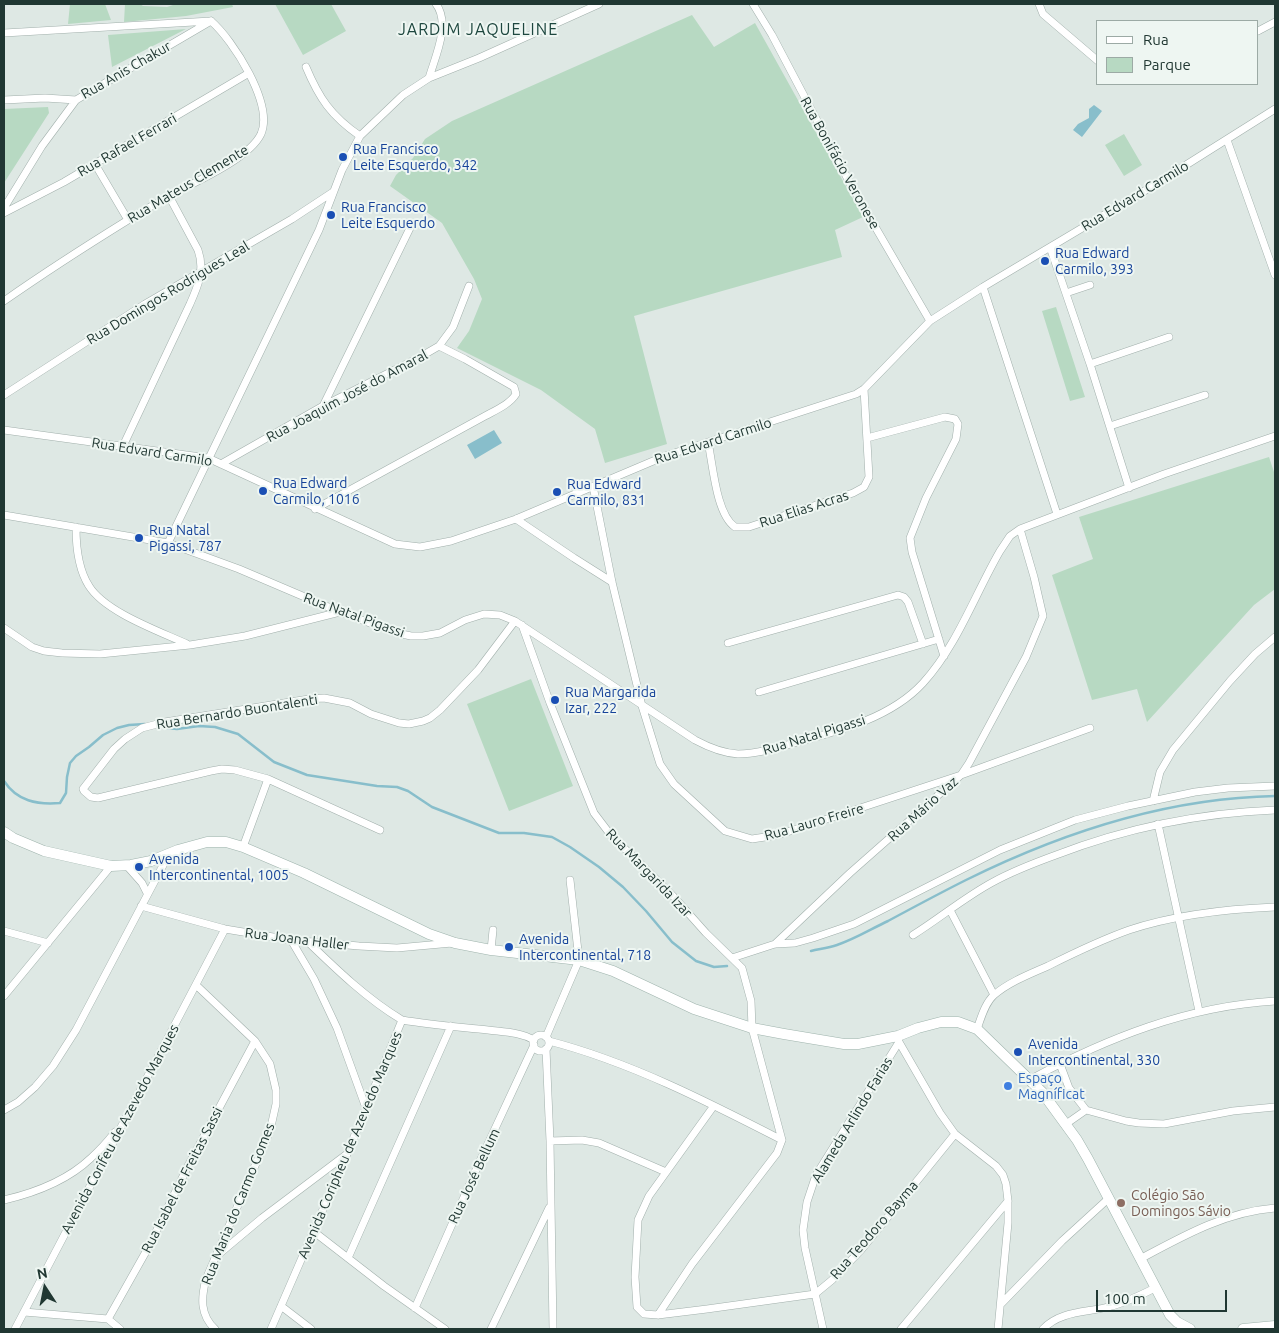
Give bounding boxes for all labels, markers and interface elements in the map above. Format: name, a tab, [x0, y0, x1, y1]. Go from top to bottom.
district label: JARDIM JAQUELINE	[396, 20, 560, 40]
legend	[1096, 20, 1259, 85]
text: Rua	[1143, 31, 1169, 48]
street label: Rua Anis Chakur	[78, 37, 174, 103]
text: Parque	[1143, 56, 1191, 73]
street label: Rua Bonifácio Veronese	[797, 94, 883, 232]
street label: Rua Rafael Ferrari	[74, 110, 180, 180]
street label: Rua Mateus Clemente	[125, 141, 251, 227]
place label: Rua Francisco Leite Esquerdo, 342	[353, 141, 477, 174]
marker: Rua Francisco Leite Esquerdo, 342	[337, 151, 349, 163]
street label: Rua Edvard Carmilo	[1078, 157, 1192, 235]
place label: Rua Francisco Leite Esquerdo	[341, 199, 435, 232]
marker: Rua Francisco Leite Esquerdo	[325, 209, 337, 221]
street label: Rua Domingos Rodrigues Leal	[84, 238, 252, 348]
place label: Rua Edward Carmilo, 393	[1055, 245, 1134, 278]
marker: Rua Edward Carmilo, 393	[1039, 255, 1051, 267]
street label: Rua Joaquim José do Amaral	[263, 346, 431, 446]
street label: Rua Edvard Carmilo	[652, 414, 774, 468]
street label: Rua Edvard Carmilo	[90, 434, 214, 470]
place label: Rua Edward Carmilo, 1016	[273, 475, 360, 508]
place label: Rua Edward Carmilo, 831	[567, 476, 646, 508]
marker: Rua Edward Carmilo, 1016	[257, 485, 269, 497]
marker: Rua Edward Carmilo, 831	[551, 486, 563, 498]
street label: Rua Elias Acras	[757, 487, 851, 531]
place label: Rua Natal Pigassi, 787	[149, 522, 222, 554]
marker: Rua Natal Pigassi, 787	[133, 532, 145, 544]
street label: Rua Natal Pigassi	[301, 589, 407, 641]
place label: Rua Margarida Izar, 222	[565, 684, 656, 716]
street label: Rua Bernardo Buontalenti	[155, 691, 319, 733]
marker: Rua Margarida Izar, 222	[549, 694, 561, 706]
street label: Rua Natal Pigassi	[761, 711, 867, 759]
street label: Rua Mário Vaz	[884, 773, 962, 845]
street label: Rua Lauro Freire	[762, 800, 866, 844]
street label: Rua Margarida Izar	[602, 825, 696, 921]
place label: Avenida Intercontinental, 1005	[149, 851, 289, 884]
marker: Avenida Intercontinental, 1005	[133, 861, 145, 873]
street label: Rua Joana Haller	[244, 924, 350, 954]
place label: Avenida Intercontinental, 718	[519, 931, 651, 964]
marker: Avenida Intercontinental, 718	[503, 941, 515, 953]
street label: Avenida Corifeu de Azevedo Marques	[58, 1022, 182, 1236]
street label: Avenida Coripheu de Azevedo Marques	[294, 1029, 406, 1261]
place label: Avenida Intercontinental, 330	[1028, 1036, 1160, 1068]
marker: Avenida Intercontinental, 330	[1012, 1046, 1024, 1058]
street label: Alameda Arlindo Farias	[808, 1054, 896, 1186]
place label: Espaço Magníficat	[1018, 1070, 1085, 1102]
marker: Espaço Magníficat	[1002, 1080, 1014, 1092]
street label: Rua Isabel de Freitas Sassi	[138, 1104, 226, 1256]
street label: Rua Maria do Carmo Gomes	[198, 1121, 278, 1287]
street label: Rua José Bellum	[445, 1126, 503, 1226]
street label: Rua Teodoro Bayma	[827, 1177, 921, 1283]
place label: Colégio São Domingos Sávio	[1131, 1187, 1231, 1220]
marker: Colégio São Domingos Sávio	[1115, 1197, 1127, 1209]
north arrow	[20, 1263, 70, 1313]
text: N	[35, 1264, 49, 1282]
scale bar	[1099, 1280, 1230, 1312]
text: 100 m	[1104, 1290, 1146, 1307]

